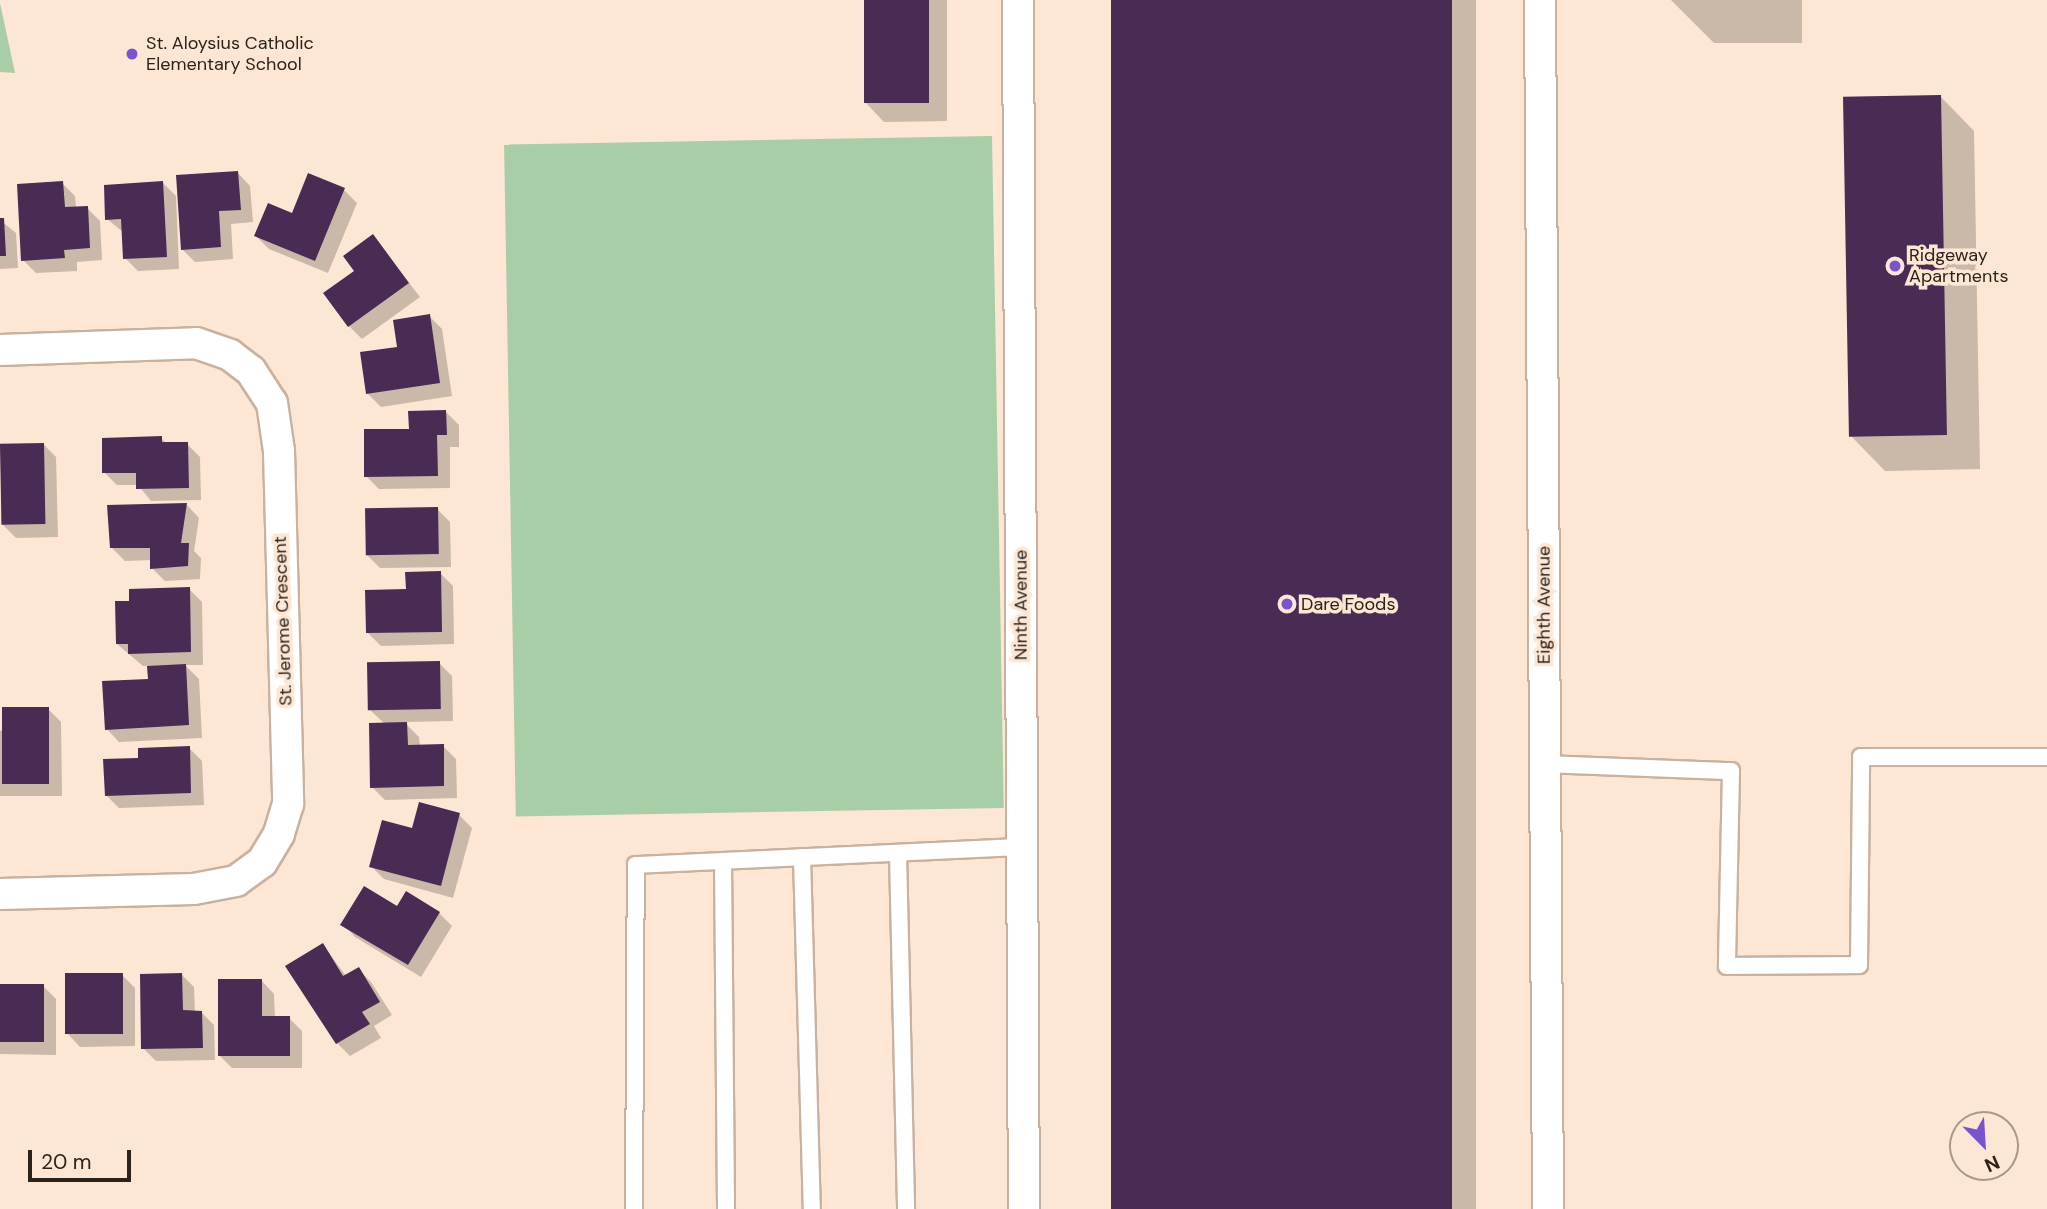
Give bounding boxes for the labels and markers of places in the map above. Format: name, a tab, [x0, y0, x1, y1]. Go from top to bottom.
place label: St. Aloysius Catholic Elementary School	[146, 33, 314, 76]
marker: St. Aloysius Catholic Elementary School	[124, 46, 140, 62]
place label: Ridgeway Apartments	[1909, 245, 2008, 288]
marker: Ridgeway Apartments	[1887, 258, 1903, 274]
place label: Dare Foods	[1301, 593, 1395, 615]
marker: Dare Foods	[1279, 596, 1295, 612]

